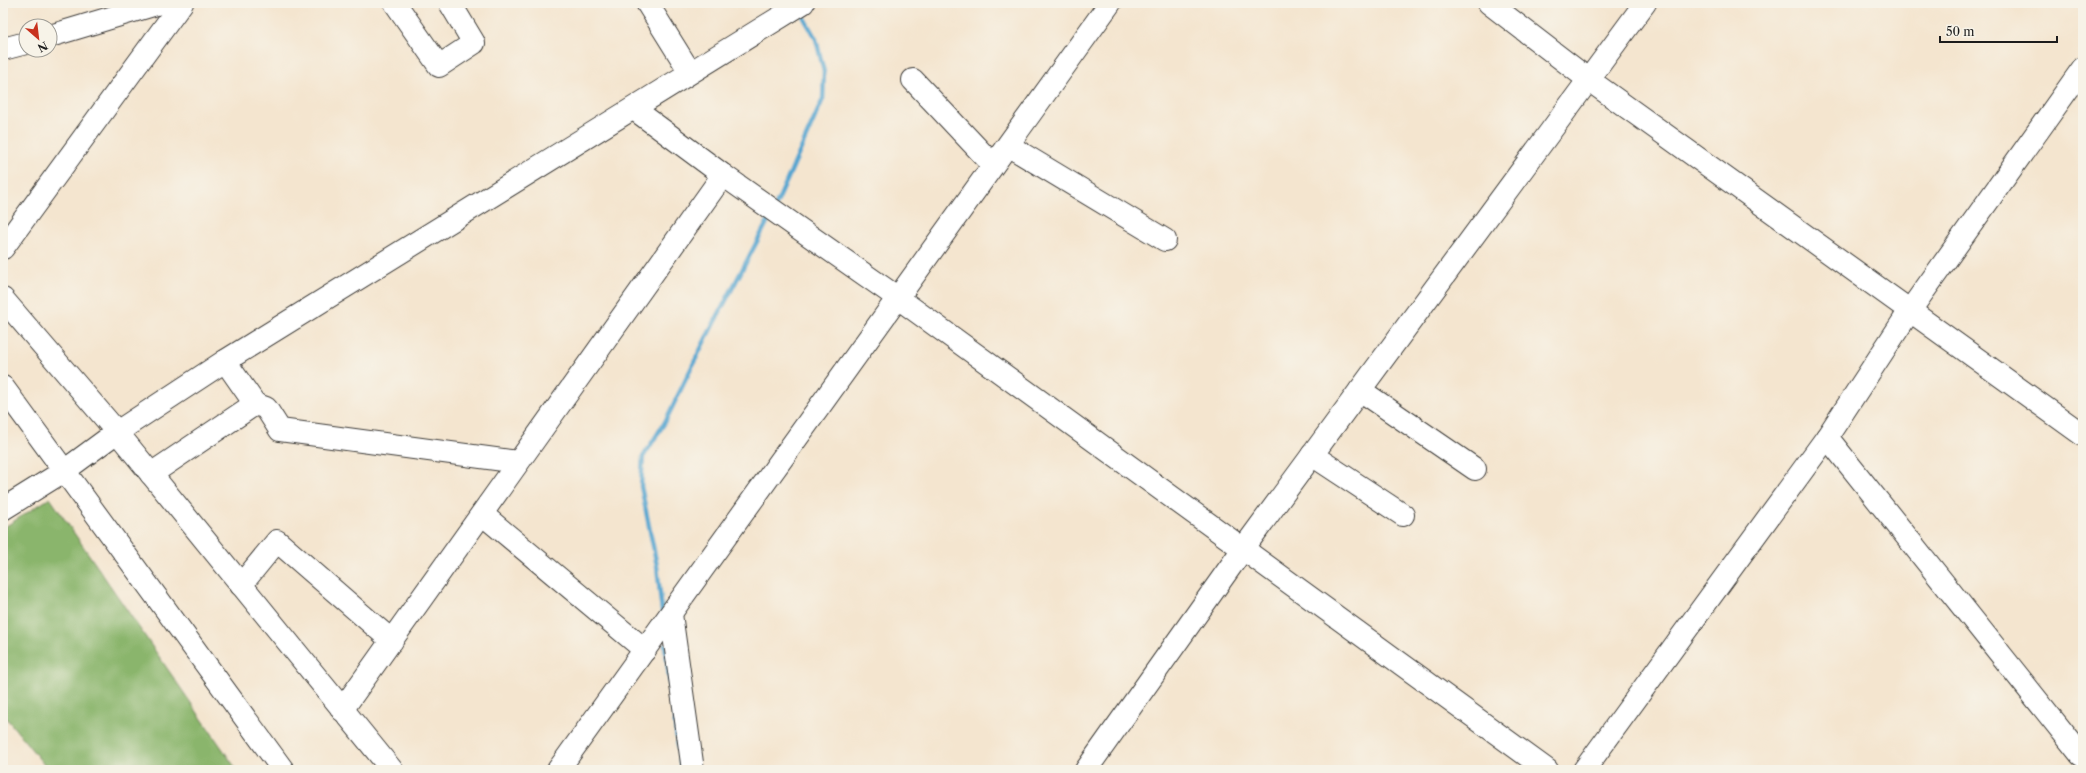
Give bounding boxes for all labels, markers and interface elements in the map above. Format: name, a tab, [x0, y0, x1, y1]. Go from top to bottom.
north arrow	[18, 18, 58, 58]
scale bar	[1940, 18, 2057, 44]
text: 50 m	[1946, 24, 1975, 39]
text: N	[35, 38, 50, 55]

